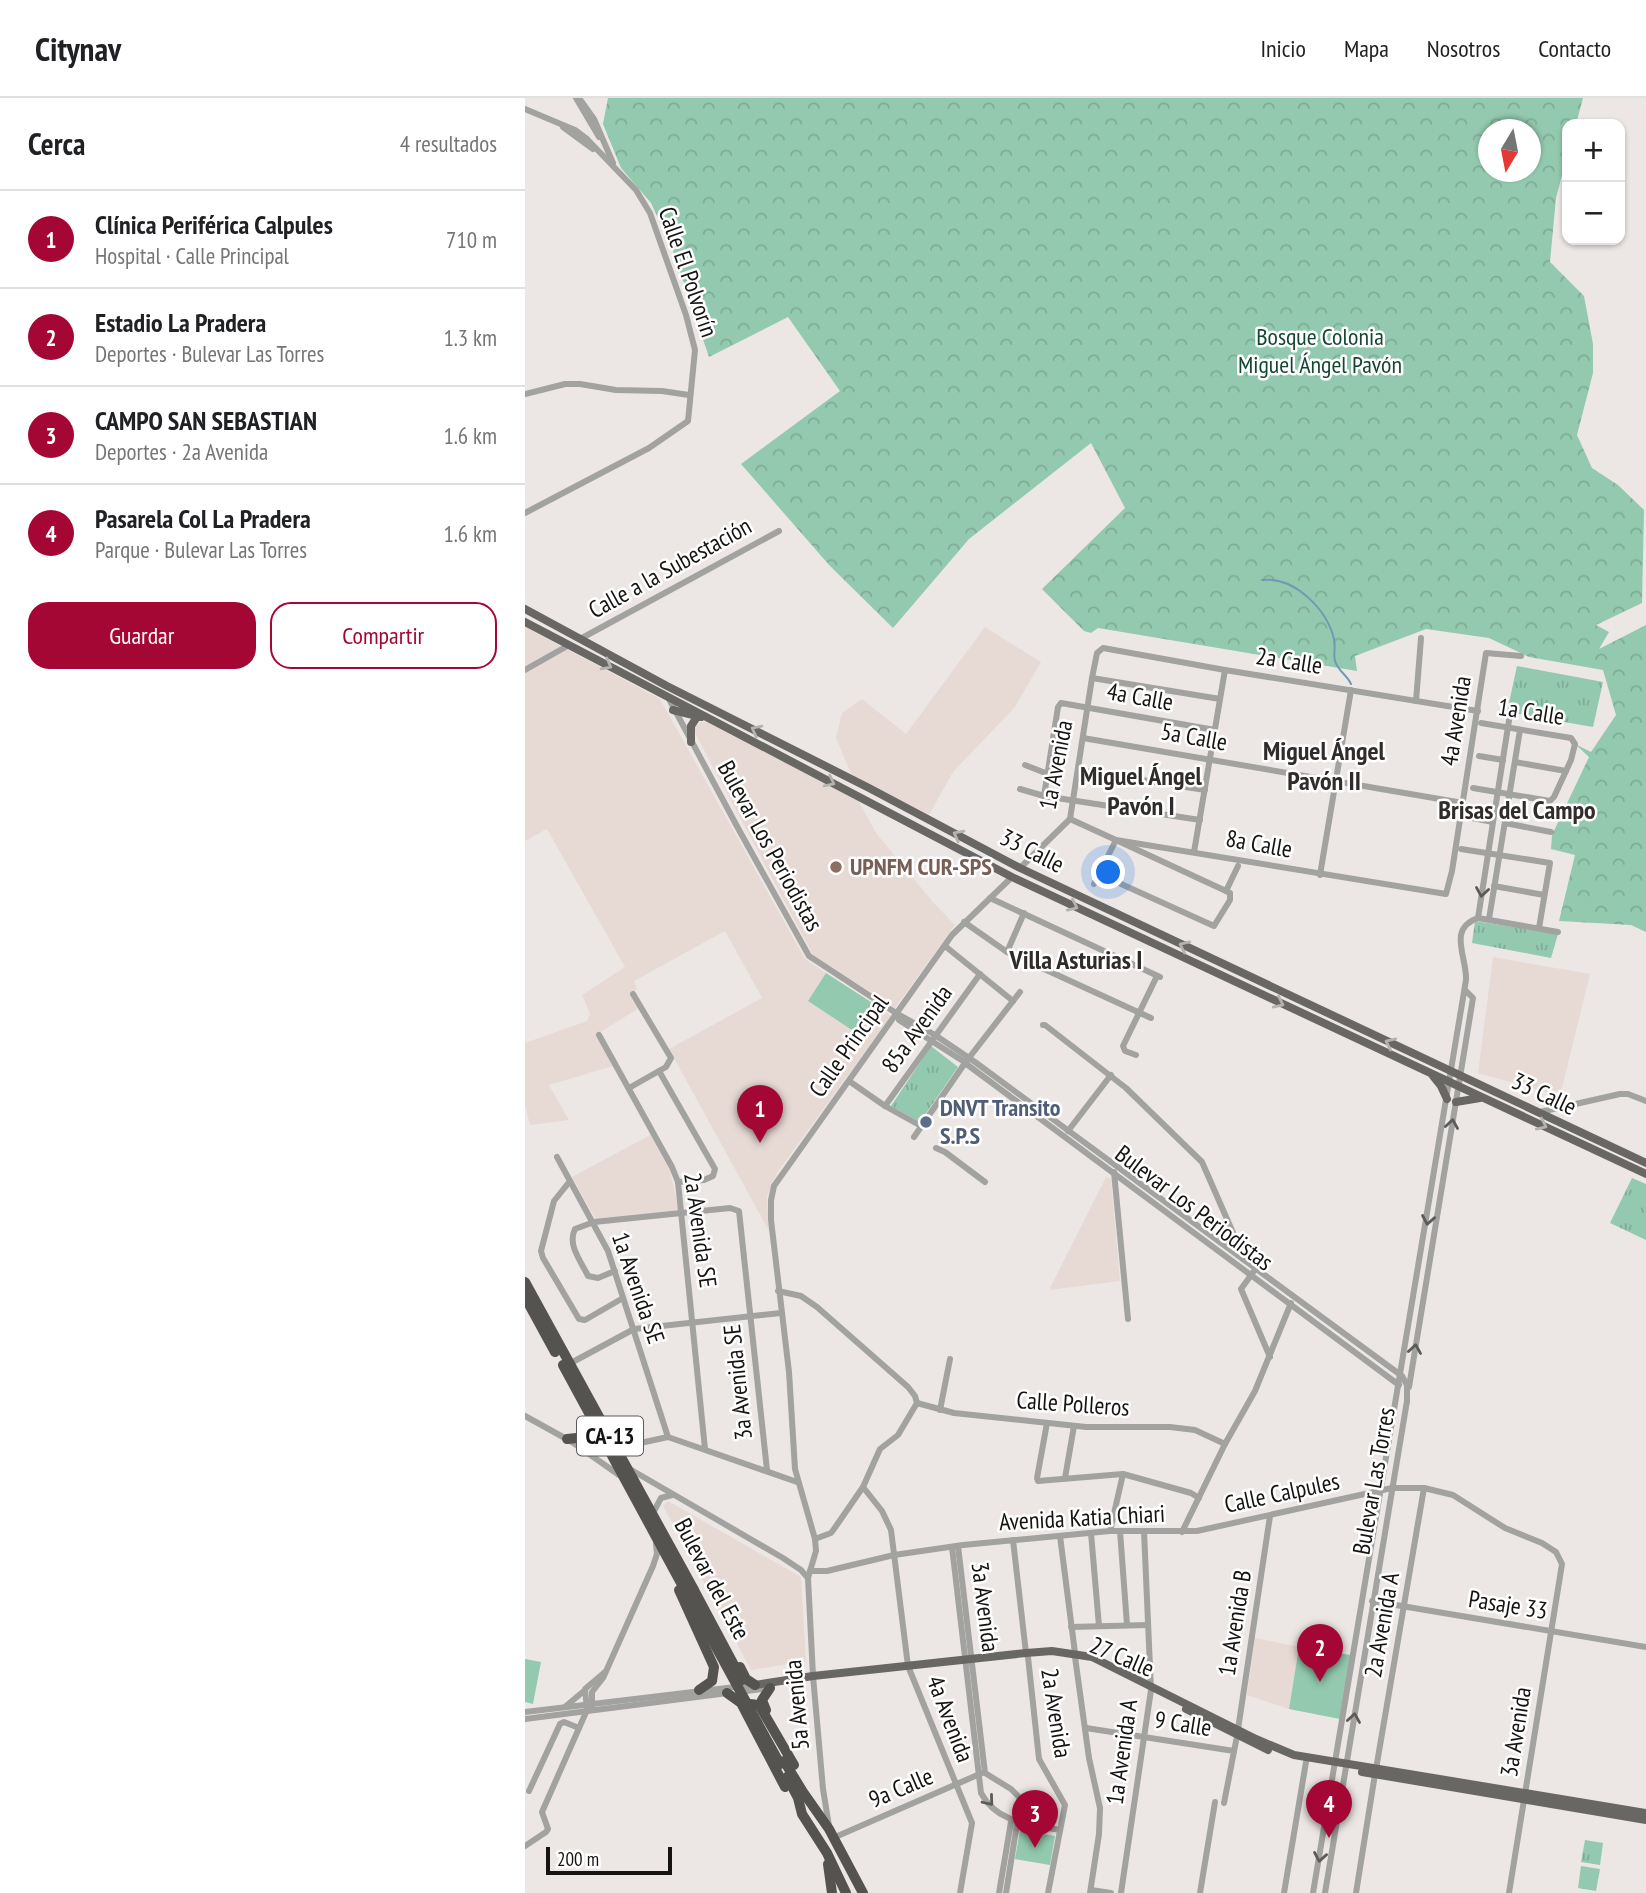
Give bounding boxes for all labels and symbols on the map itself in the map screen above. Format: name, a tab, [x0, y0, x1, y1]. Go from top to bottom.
north arrow	[1478, 119, 1541, 182]
street label: Calle El Polvorín	[652, 203, 725, 341]
park label: Bosque Colonia Miguel Ángel Pavón	[1238, 321, 1402, 380]
street label: Calle a la Subestación	[583, 510, 757, 625]
street label: 2a Calle	[1254, 640, 1325, 681]
one-way arrow	[600, 657, 612, 670]
street label: 4a Avenida	[1433, 674, 1478, 768]
street label: 4a Calle	[1104, 675, 1176, 718]
street label: 1a Calle	[1496, 691, 1567, 732]
street label: 5a Calle	[1158, 715, 1230, 758]
street label: 1a Avenida	[1032, 718, 1079, 812]
one-way arrow	[751, 725, 763, 738]
district label: Miguel Ángel Pavón II	[1263, 734, 1386, 797]
street label: Bulevar Los Periodistas	[711, 755, 830, 936]
district label: Miguel Ángel Pavón I	[1080, 759, 1203, 822]
one-way arrow	[823, 773, 835, 787]
district label: Brisas del Campo	[1438, 793, 1596, 826]
street label: 33 Calle	[995, 821, 1070, 880]
street label: 8a Calle	[1223, 822, 1295, 865]
one-way arrow	[953, 830, 965, 843]
place label: UPNFM CUR-SPS	[850, 851, 992, 882]
your location	[1091, 855, 1125, 889]
marker: UPNFM CUR-SPS	[828, 859, 844, 875]
one-way arrow	[1475, 886, 1490, 898]
one-way arrow	[1066, 898, 1078, 912]
one-way arrow	[1179, 940, 1191, 954]
district label: Villa Asturias I	[1009, 943, 1142, 976]
street label: 85a Avenida	[874, 979, 959, 1079]
street label: Calle Principal	[802, 988, 895, 1103]
one-way arrow	[1272, 994, 1284, 1008]
one-way arrow	[1385, 1037, 1397, 1051]
street label: 33 Calle	[1507, 1065, 1582, 1122]
pin: 1	[737, 1085, 783, 1143]
place label: DNVT Transito S.P.S	[940, 1092, 1061, 1151]
marker: DNVT Transito S.P.S	[918, 1114, 934, 1130]
one-way arrow	[1535, 1117, 1547, 1131]
one-way arrow	[1444, 1118, 1459, 1130]
street label: Bulevar Los Periodistas	[1109, 1138, 1280, 1277]
street label: 2a Avenida SE	[677, 1170, 724, 1290]
one-way arrow	[1421, 1214, 1436, 1226]
street label: 1a Avenida SE	[605, 1228, 672, 1348]
street label: 3a Avenida SE	[716, 1323, 759, 1441]
one-way arrow	[1407, 1343, 1422, 1355]
street label: Calle Polleros	[1016, 1384, 1131, 1423]
street label: Bulevar Las Torres	[1345, 1405, 1402, 1557]
road number: CA-13	[577, 1416, 643, 1456]
street label: Calle Calpules	[1222, 1465, 1342, 1520]
street label: Avenida Katia Chiari	[998, 1498, 1166, 1537]
street label: Bulevar del Este	[668, 1513, 757, 1645]
street label: 3a Avenida	[965, 1560, 1006, 1654]
street label: 1a Avenida B	[1211, 1568, 1258, 1678]
street label: 2a Avenida A	[1357, 1569, 1406, 1680]
street label: Pasaje 33	[1467, 1583, 1550, 1626]
pin: 2	[1297, 1624, 1343, 1682]
street label: 27 Calle	[1085, 1629, 1159, 1684]
street label: 5a Avenida	[777, 1659, 816, 1751]
street label: 2a Avenida	[1034, 1666, 1079, 1760]
street label: 4a Avenida	[920, 1671, 981, 1767]
street label: 3a Avenida	[1493, 1685, 1538, 1779]
street label: 1a Avenida A	[1099, 1697, 1144, 1807]
street label: 9 Calle	[1152, 1704, 1214, 1743]
one-way arrow	[1346, 1712, 1361, 1724]
street label: 9a Calle	[864, 1760, 938, 1815]
pin: 4	[1306, 1780, 1352, 1838]
pin: 3	[1012, 1790, 1058, 1848]
one-way arrow	[980, 1794, 993, 1806]
scale bar	[546, 1844, 672, 1876]
one-way arrow	[1313, 1851, 1328, 1863]

